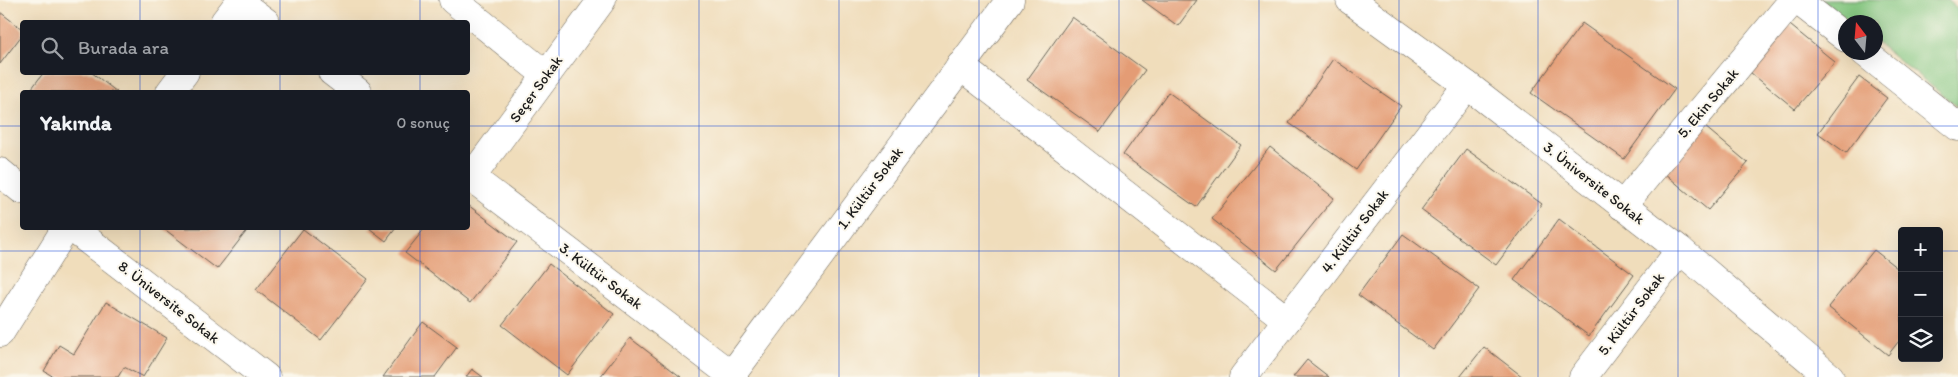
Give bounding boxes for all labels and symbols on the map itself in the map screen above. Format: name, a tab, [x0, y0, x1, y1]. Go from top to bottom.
north arrow	[1838, 15, 1883, 60]
street label: Seçer Sokak	[506, 52, 566, 126]
street label: 5. Ekin Sokak	[1674, 64, 1743, 142]
street label: 3. Üniversite Sokak	[1540, 138, 1648, 228]
street label: 1. Kültür Sokak	[833, 143, 907, 233]
street label: 4. Kültür Sokak	[1318, 185, 1393, 276]
street label: 3. Kültür Sokak	[556, 239, 646, 313]
street label: 8. Üniversite Sokak	[115, 257, 223, 347]
street label: 5. Kültür Sokak	[1594, 269, 1668, 359]

